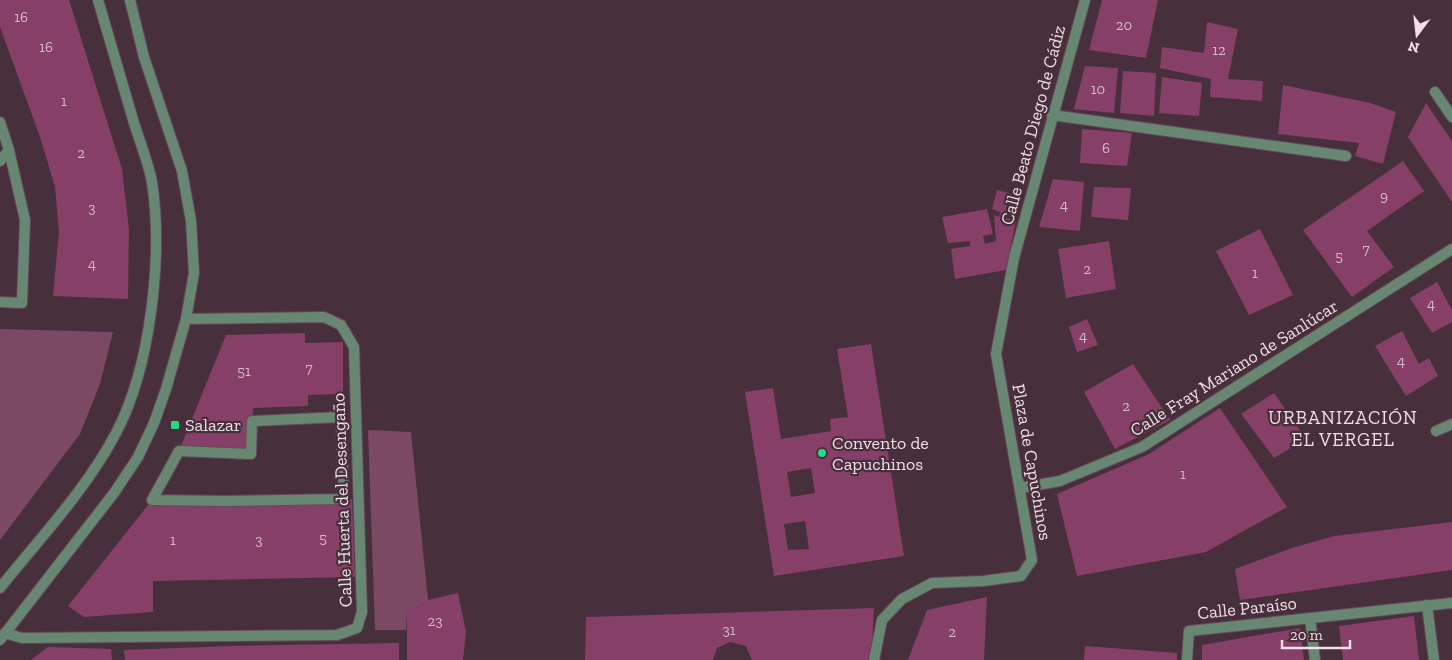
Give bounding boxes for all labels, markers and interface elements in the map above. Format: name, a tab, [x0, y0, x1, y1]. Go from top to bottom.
house number: 16	[14, 8, 28, 26]
north arrow	[1392, 10, 1442, 60]
house number: 20	[1116, 16, 1132, 34]
street label: Calle Beato Diego de Cádiz	[996, 23, 1070, 227]
text: N	[1406, 37, 1421, 57]
house number: 16	[39, 38, 53, 56]
house number: 12	[1212, 41, 1226, 59]
house number: 10	[1091, 80, 1105, 98]
house number: 1	[61, 92, 67, 110]
house number: 6	[1102, 139, 1110, 157]
house number: 2	[77, 144, 85, 162]
house number: 9	[1380, 187, 1388, 205]
house number: 4	[1060, 196, 1068, 214]
house number: 3	[88, 199, 96, 217]
house number: 7	[1362, 240, 1370, 258]
house number: 5	[1335, 247, 1343, 265]
house number: 4	[88, 255, 96, 273]
house number: 2	[1083, 260, 1091, 278]
house number: 1	[1252, 264, 1258, 282]
street label: Calle Fray Mariano de Sanlúcar	[1126, 295, 1342, 441]
house number: 4	[1427, 295, 1435, 313]
house number: 4	[1079, 327, 1087, 345]
house number: 4	[1397, 352, 1405, 370]
house number: 7	[305, 359, 313, 377]
house number: 51	[237, 362, 251, 380]
street label: Plaza de Capuchinos	[1007, 382, 1057, 542]
street label: Calle Huerta del Desengaño	[327, 392, 357, 608]
house number: 2	[1122, 397, 1130, 415]
district label: URBANIZACIÓN EL VERGEL	[1268, 406, 1418, 451]
place label: Salazar	[185, 414, 241, 436]
marker: Salazar	[169, 419, 181, 431]
place label: Convento de Capuchinos	[832, 432, 929, 475]
marker: Convento de Capuchinos	[816, 447, 828, 459]
house number: 1	[1180, 465, 1186, 483]
house number: 5	[319, 529, 327, 547]
house number: 1	[170, 531, 176, 549]
house number: 3	[255, 531, 263, 549]
street label: Calle Paraíso	[1196, 592, 1298, 624]
house number: 23	[427, 612, 443, 630]
scale bar	[1282, 618, 1350, 650]
house number: 31	[722, 621, 736, 639]
house number: 2	[948, 623, 956, 641]
text: 20 m	[1290, 626, 1323, 644]

